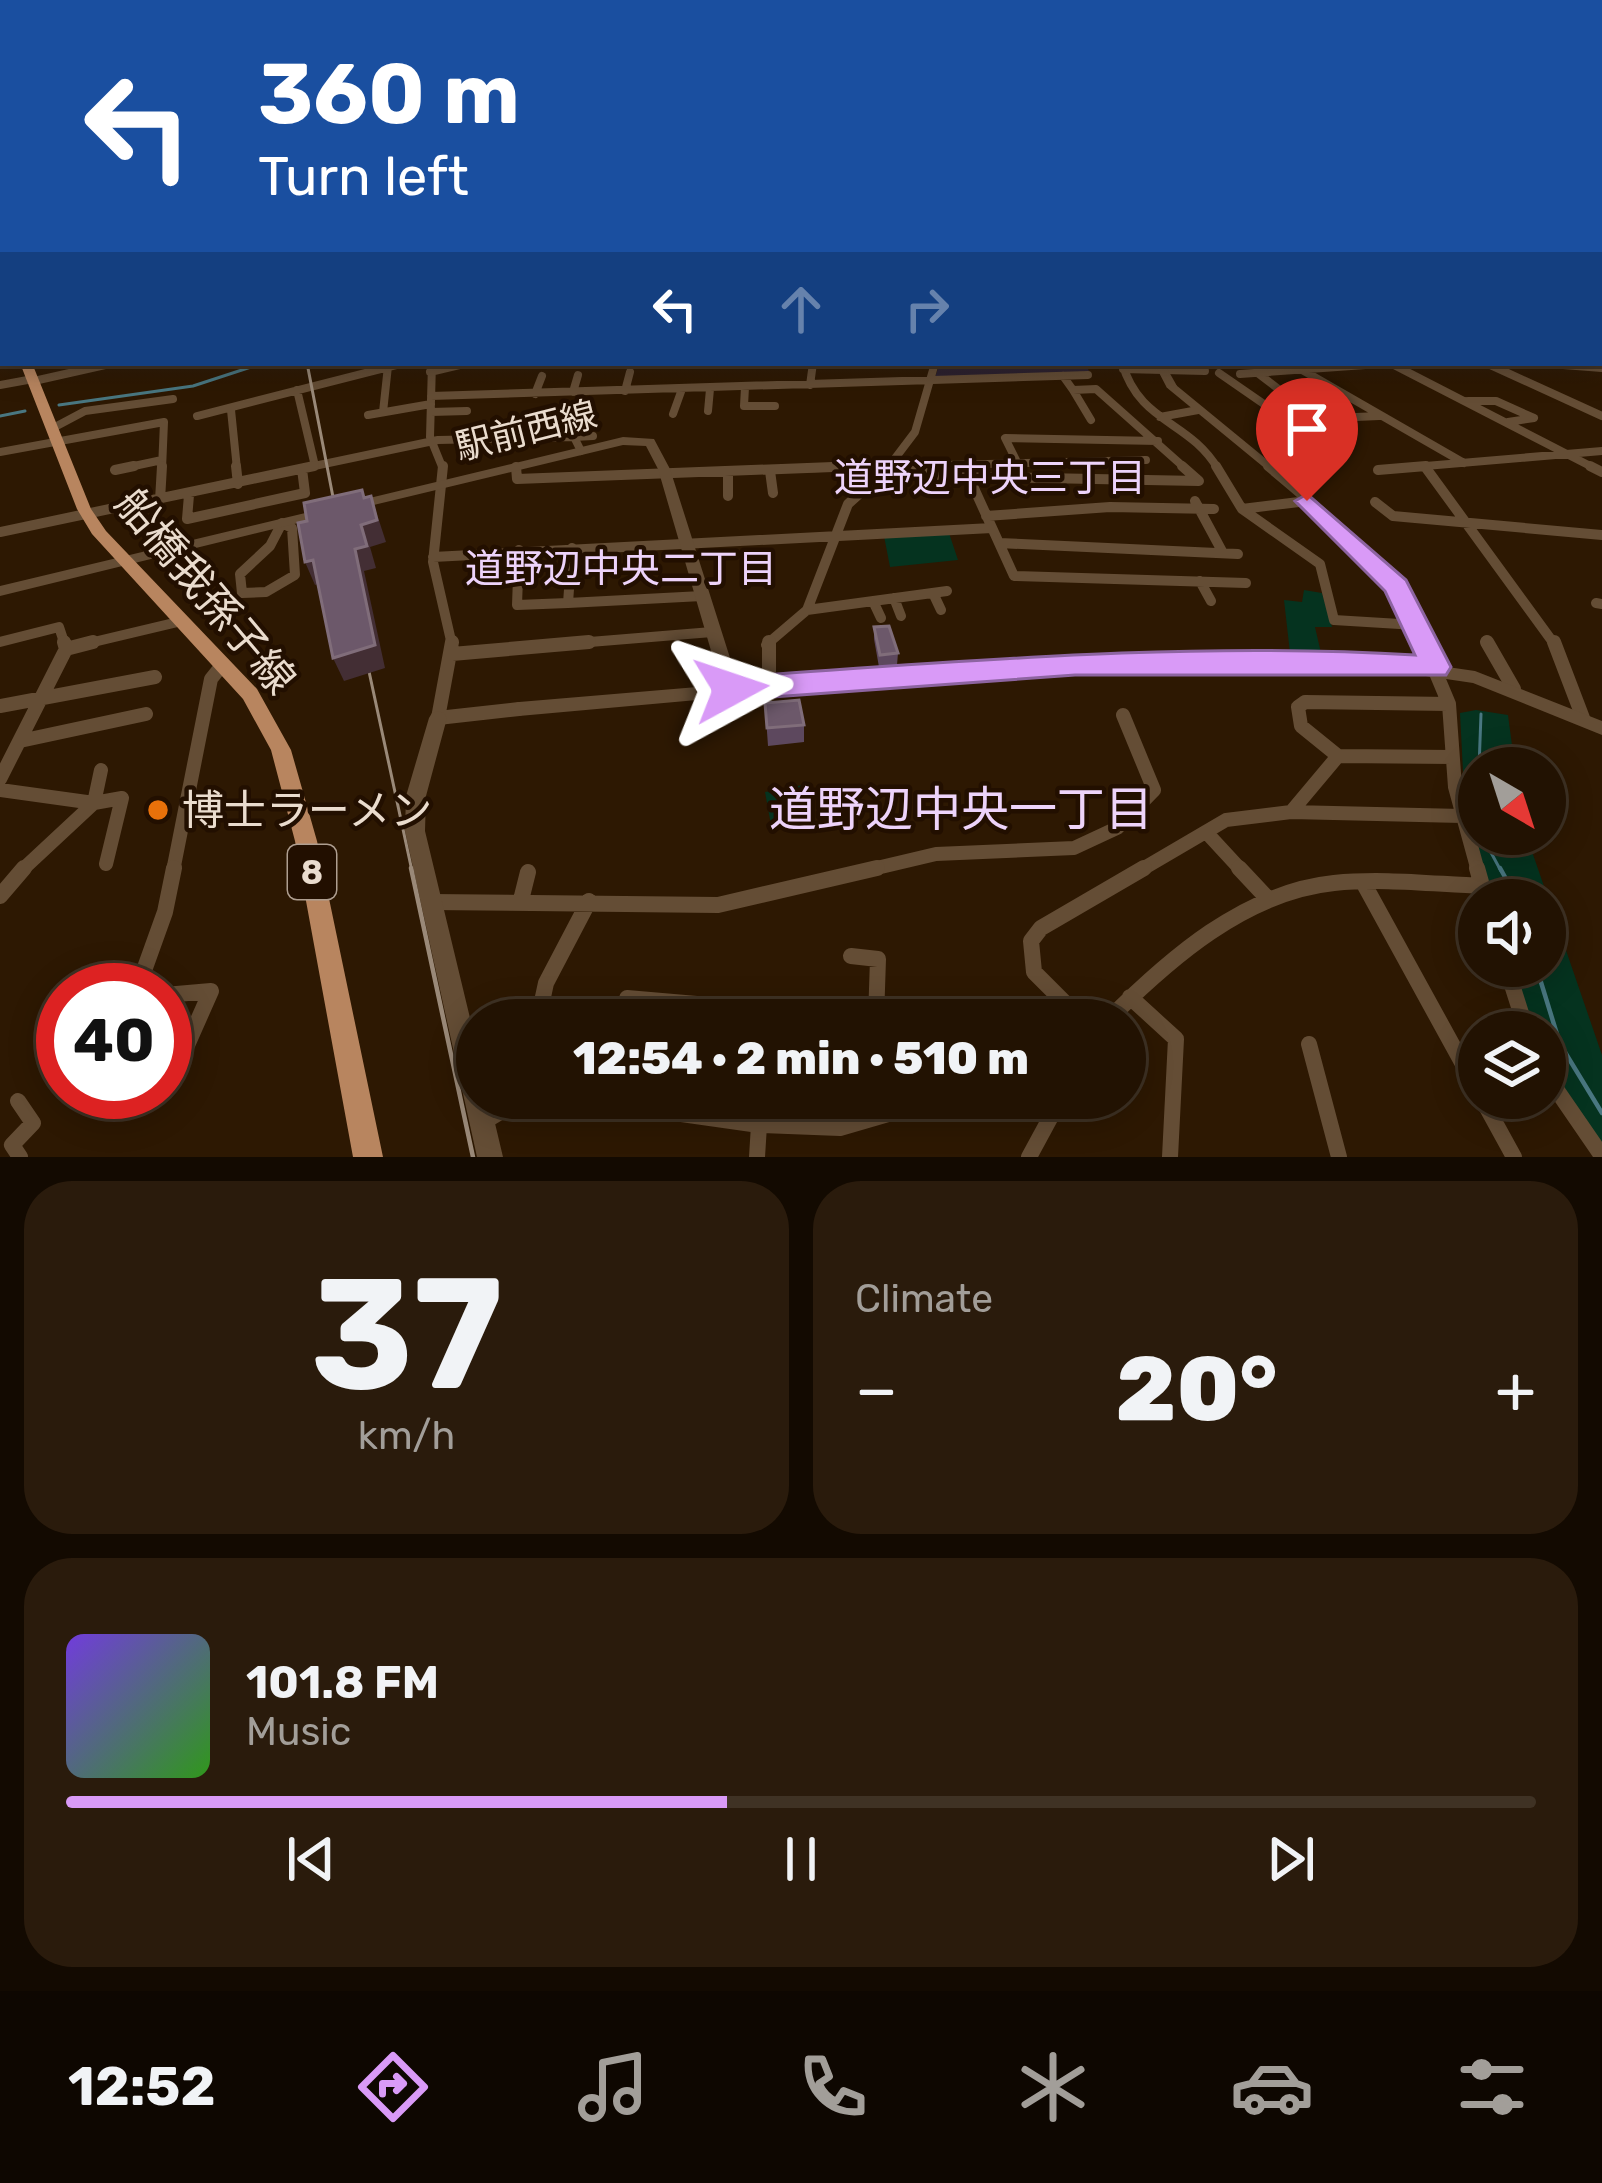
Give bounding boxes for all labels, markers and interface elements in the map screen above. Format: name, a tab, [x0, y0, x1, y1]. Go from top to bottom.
text: 360 m	[258, 44, 520, 144]
icon: left	[60, 48, 216, 204]
text: Turn left	[258, 145, 469, 209]
icon: left	[642, 276, 708, 342]
icon: ahead	[768, 276, 834, 342]
icon: right	[894, 276, 960, 342]
pin	[1256, 378, 1358, 501]
street label: 駅前西線	[451, 392, 601, 469]
icon: arrive	[1274, 396, 1340, 462]
district label: 道野辺中央三丁目	[834, 455, 1146, 501]
street label: 船橋我孫子線	[105, 479, 305, 704]
district label: 道野辺中央二丁目	[465, 546, 777, 592]
position arrow	[668, 626, 794, 752]
north arrow	[1458, 747, 1566, 855]
map controls	[1458, 747, 1566, 1119]
district label: 道野辺中央一丁目	[769, 781, 1153, 838]
place label: 博士ラーメン	[182, 786, 432, 836]
marker: 博士ラーメン	[145, 797, 171, 823]
road number: 8	[288, 845, 336, 899]
button: sound	[1458, 879, 1566, 987]
speed limit sign: 40	[36, 963, 192, 1119]
button: layers	[1458, 1011, 1566, 1119]
text: 12:54 · 2 min · 510 m	[573, 1032, 1029, 1085]
text: 37	[310, 1242, 503, 1427]
text: Climate	[855, 1276, 993, 1322]
text: 20°	[1116, 1336, 1277, 1443]
text: −	[855, 1350, 898, 1429]
text: +	[1495, 1350, 1536, 1429]
text: km/h	[358, 1413, 455, 1459]
text: 101.8 FM	[246, 1656, 439, 1709]
text: Music	[246, 1709, 351, 1755]
icon: previous	[278, 1826, 344, 1892]
icon: pause	[768, 1826, 834, 1892]
icon: next	[1258, 1826, 1324, 1892]
icon: directions	[351, 2045, 435, 2129]
icon: music	[571, 2045, 655, 2129]
icon: phone	[791, 2045, 875, 2129]
icon: climate	[1011, 2045, 1095, 2129]
icon: car	[1230, 2045, 1314, 2129]
icon: filters	[1450, 2045, 1534, 2129]
text: 12:52	[68, 2055, 216, 2119]

